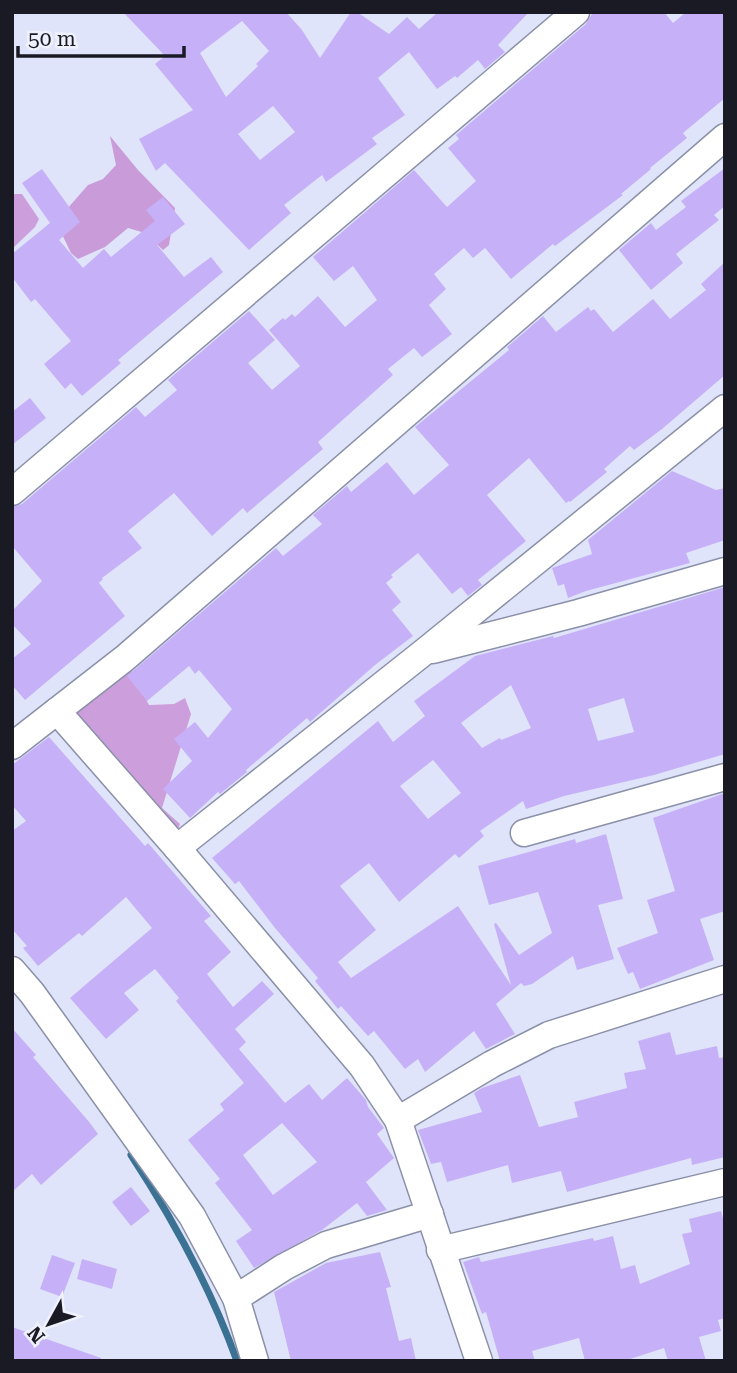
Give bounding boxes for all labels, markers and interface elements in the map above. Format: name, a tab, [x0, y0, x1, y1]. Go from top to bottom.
scale bar	[18, 14, 184, 58]
text: 50 m	[28, 27, 76, 51]
north arrow	[14, 1289, 84, 1359]
text: N	[23, 1321, 50, 1348]

